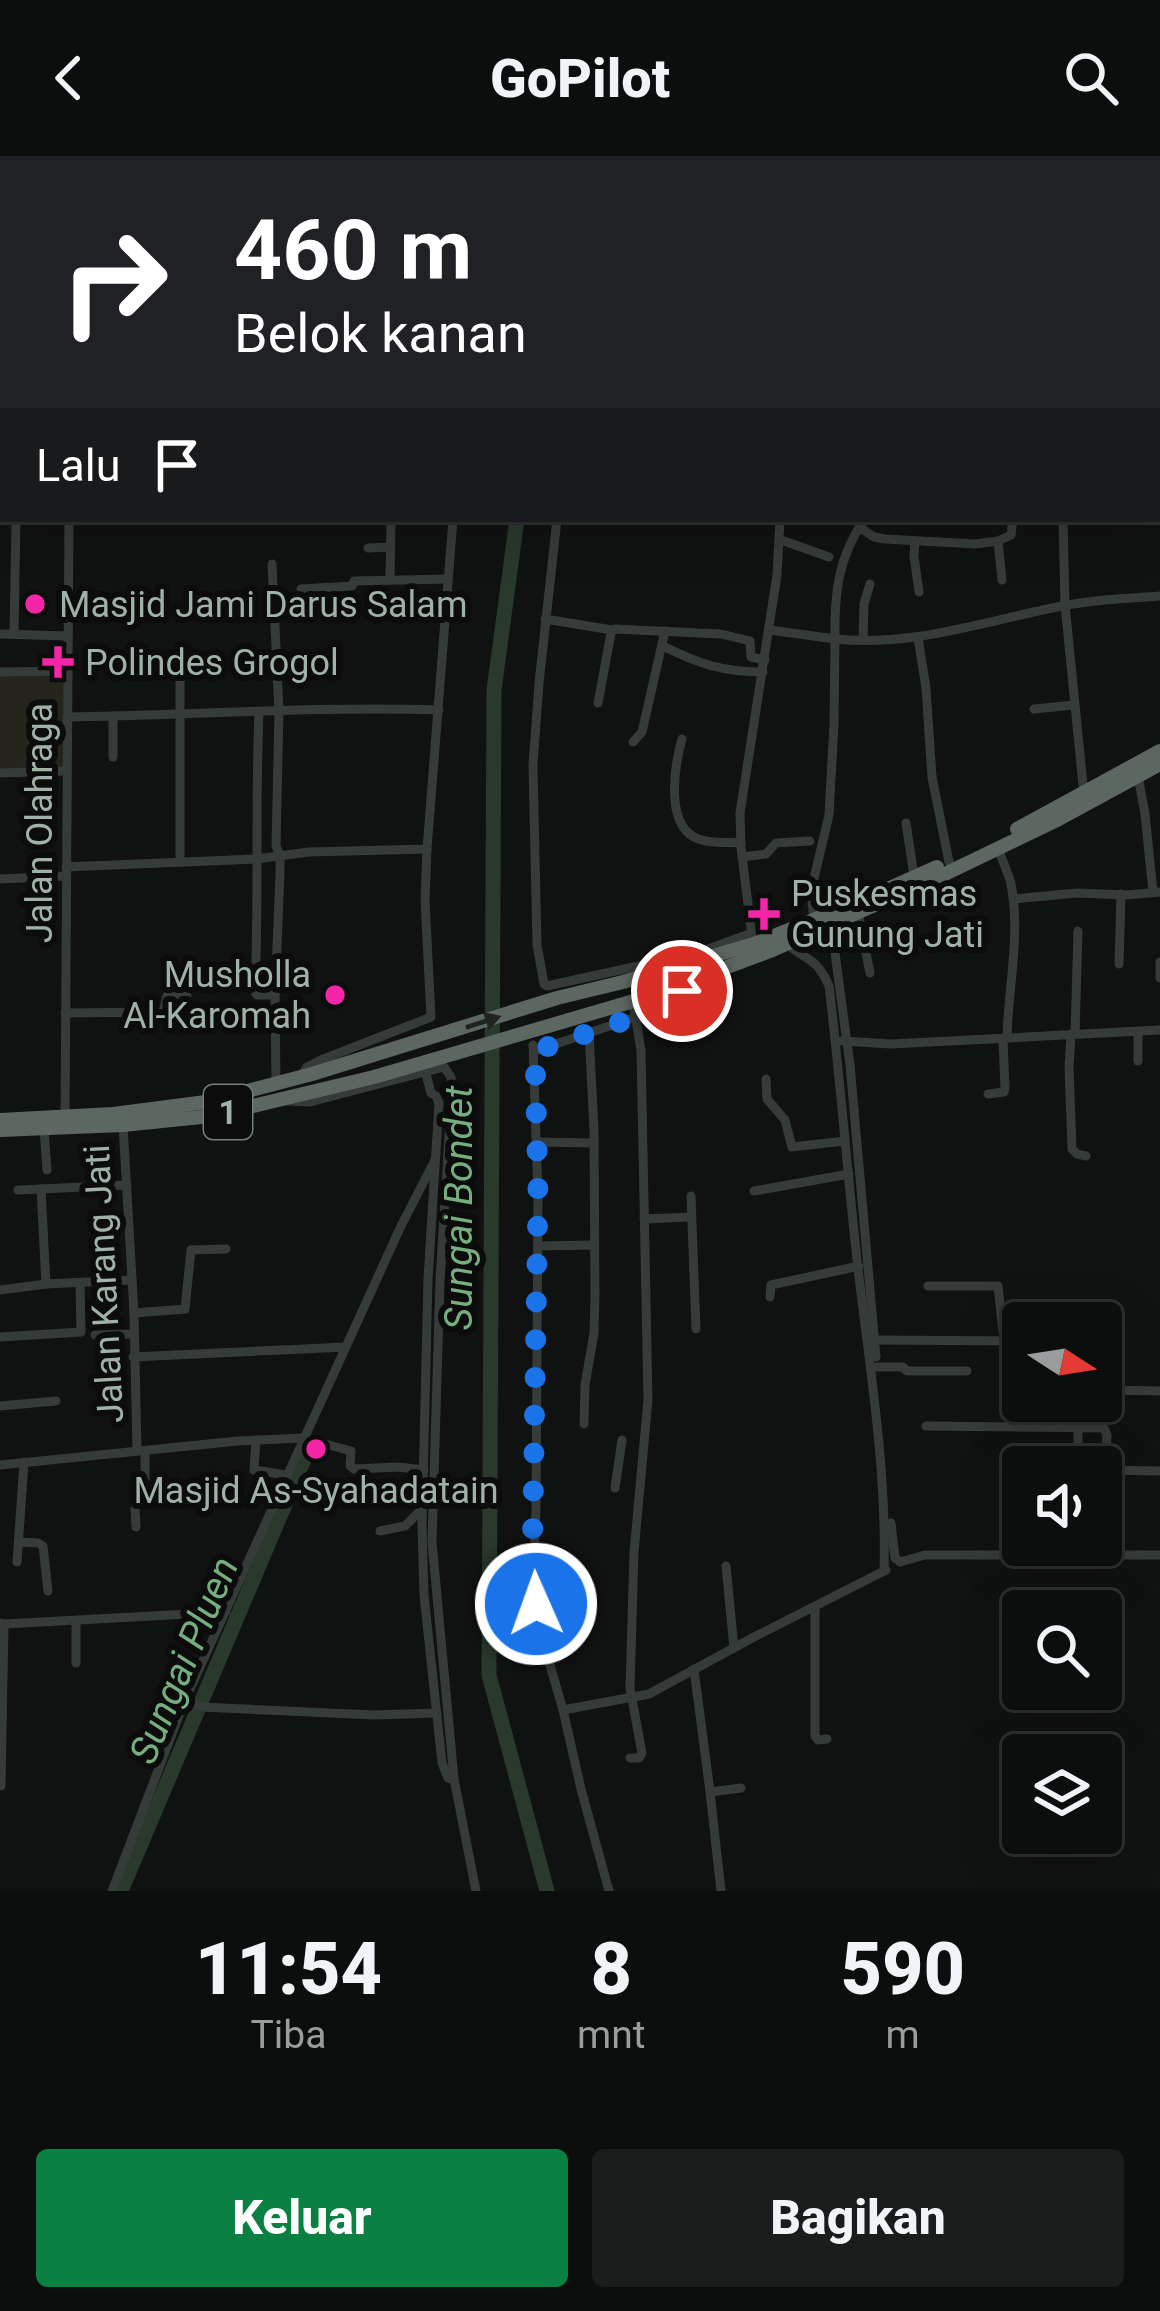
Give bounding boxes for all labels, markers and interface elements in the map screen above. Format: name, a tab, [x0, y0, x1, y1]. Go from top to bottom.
icon: back	[36, 45, 102, 111]
icon: search	[1058, 45, 1124, 111]
text: GoPilot	[490, 47, 670, 110]
text: 460 m	[234, 201, 472, 300]
icon: right	[36, 204, 192, 360]
text: Belok kanan	[234, 302, 527, 365]
icon: arrive	[144, 432, 210, 498]
text: Lalu	[36, 439, 120, 492]
place label: Masjid Jami Darus Salam	[59, 584, 468, 626]
marker: Masjid Jami Darus Salam	[22, 591, 48, 617]
place label: Polindes Grogol	[85, 642, 339, 684]
marker: Polindes Grogol	[42, 646, 74, 678]
street label: Jalan Olahraga	[19, 703, 61, 943]
place label: Puskesmas Gunung Jati	[791, 873, 984, 956]
marker: Puskesmas Gunung Jati	[748, 898, 780, 930]
pin	[631, 940, 733, 1042]
place label: Musholla Al-Karomah	[123, 954, 311, 1037]
icon: arrive	[649, 958, 715, 1024]
marker: Musholla Al-Karomah	[322, 982, 348, 1008]
one-way arrow	[465, 1012, 501, 1030]
road number: 1	[204, 1085, 252, 1139]
water label: Sungai Bondet	[436, 1085, 482, 1330]
street label: Jalan Karang Jati	[76, 1144, 132, 1424]
north arrow	[1002, 1302, 1122, 1422]
map controls	[1002, 1302, 1122, 1854]
marker: Masjid As-Syahadatain	[303, 1436, 329, 1462]
button: sound	[1002, 1446, 1122, 1566]
place label: Masjid As-Syahadatain	[133, 1470, 499, 1512]
position arrow	[473, 1541, 599, 1667]
water label: Sungai Pluen	[120, 1550, 248, 1770]
button: search	[1002, 1590, 1122, 1710]
button: layers	[1002, 1734, 1122, 1854]
text: 11:54	[195, 1927, 382, 2012]
text: 8	[590, 1927, 632, 2012]
text: 590	[840, 1927, 965, 2012]
text: Tiba	[251, 2012, 326, 2058]
text: mnt	[577, 2012, 645, 2058]
text: m	[886, 2012, 920, 2058]
button: Keluar	[36, 2149, 568, 2287]
button: Bagikan	[592, 2149, 1124, 2287]

